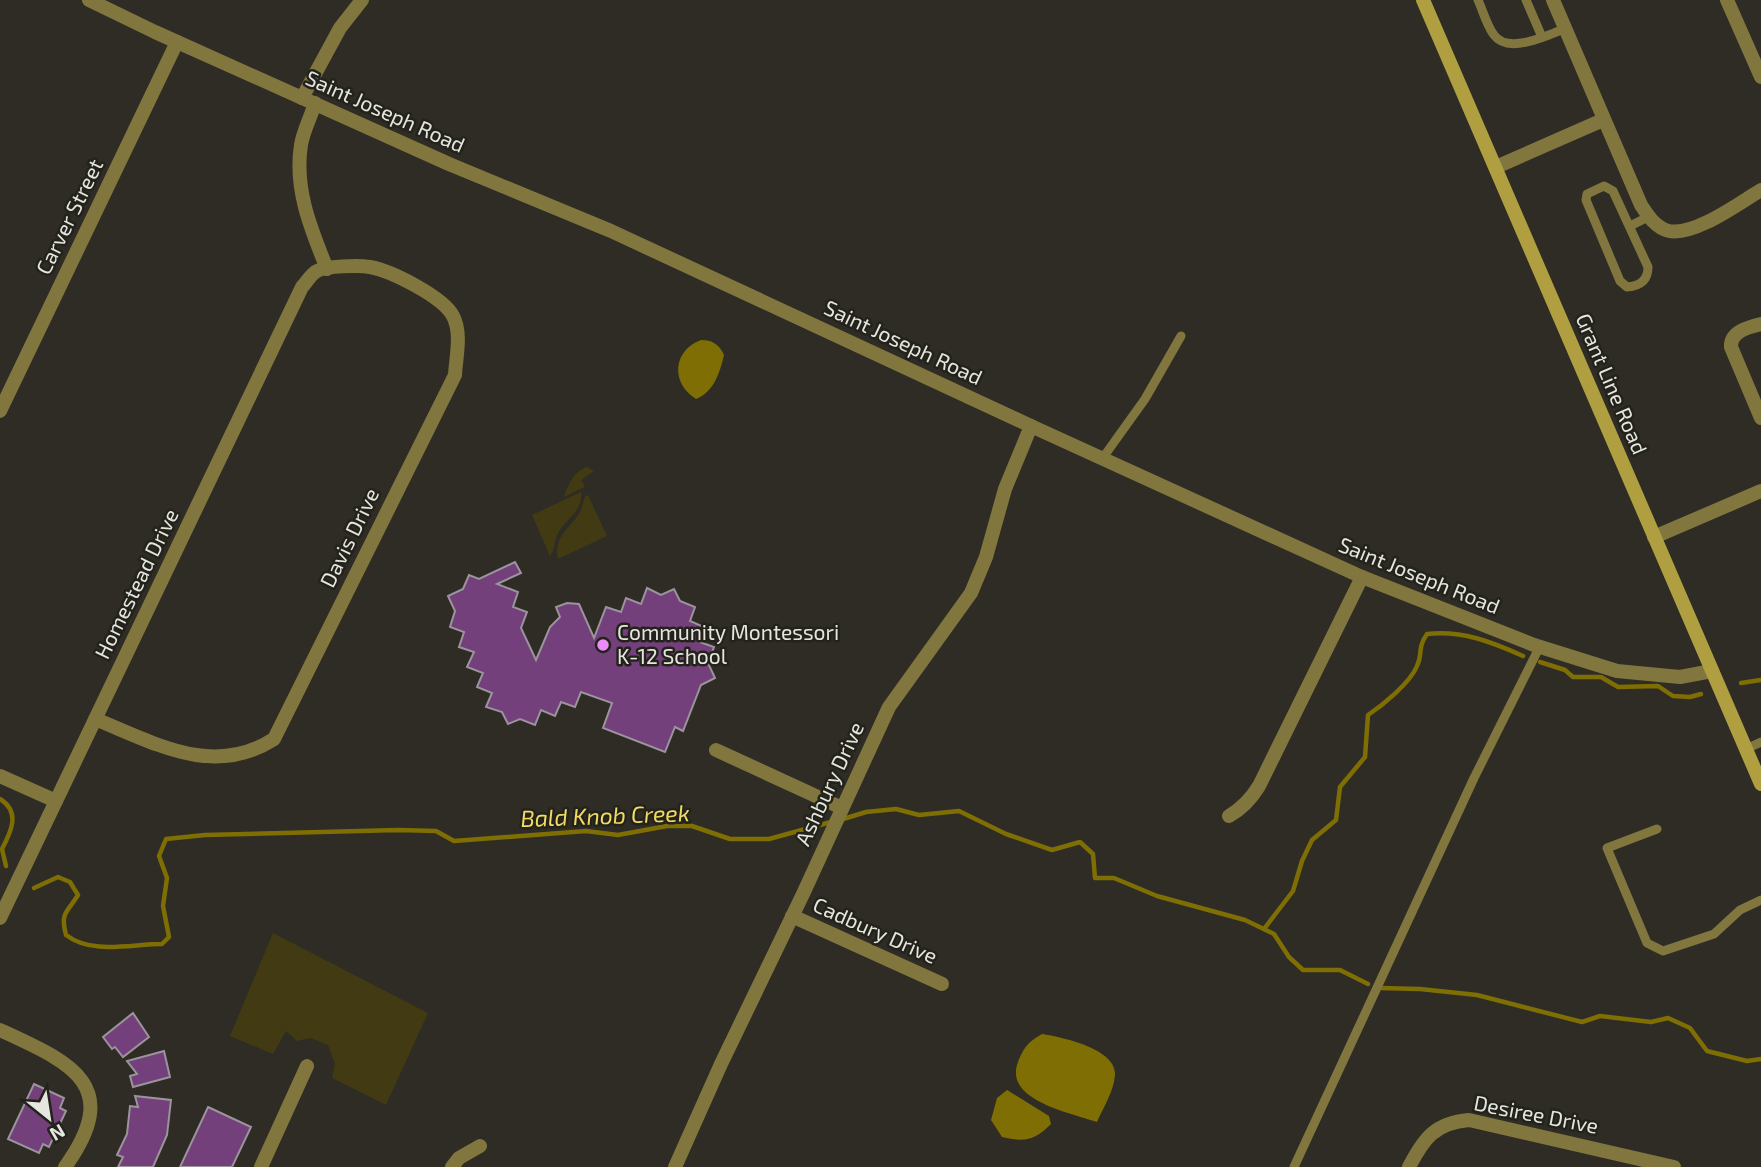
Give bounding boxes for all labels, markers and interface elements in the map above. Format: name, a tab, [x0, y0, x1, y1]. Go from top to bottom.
street label: Saint Joseph Road	[302, 64, 469, 157]
street label: Carver Street	[30, 155, 107, 278]
street label: Saint Joseph Road	[821, 294, 987, 389]
street label: Grant Line Road	[1571, 309, 1653, 458]
street label: Davis Drive	[314, 484, 383, 591]
street label: Homestead Drive	[89, 504, 183, 662]
street label: Saint Joseph Road	[1335, 531, 1504, 618]
place label: Community Montessori K-12 School	[617, 619, 839, 668]
marker: Community Montessori K-12 School	[595, 637, 611, 653]
street label: Ashbury Drive	[789, 718, 868, 849]
water label: Bald Knob Creek	[520, 798, 690, 832]
street label: Cadbury Drive	[810, 891, 941, 968]
north arrow	[14, 1083, 84, 1153]
street label: Desiree Drive	[1472, 1089, 1601, 1138]
text: N	[46, 1120, 69, 1147]

